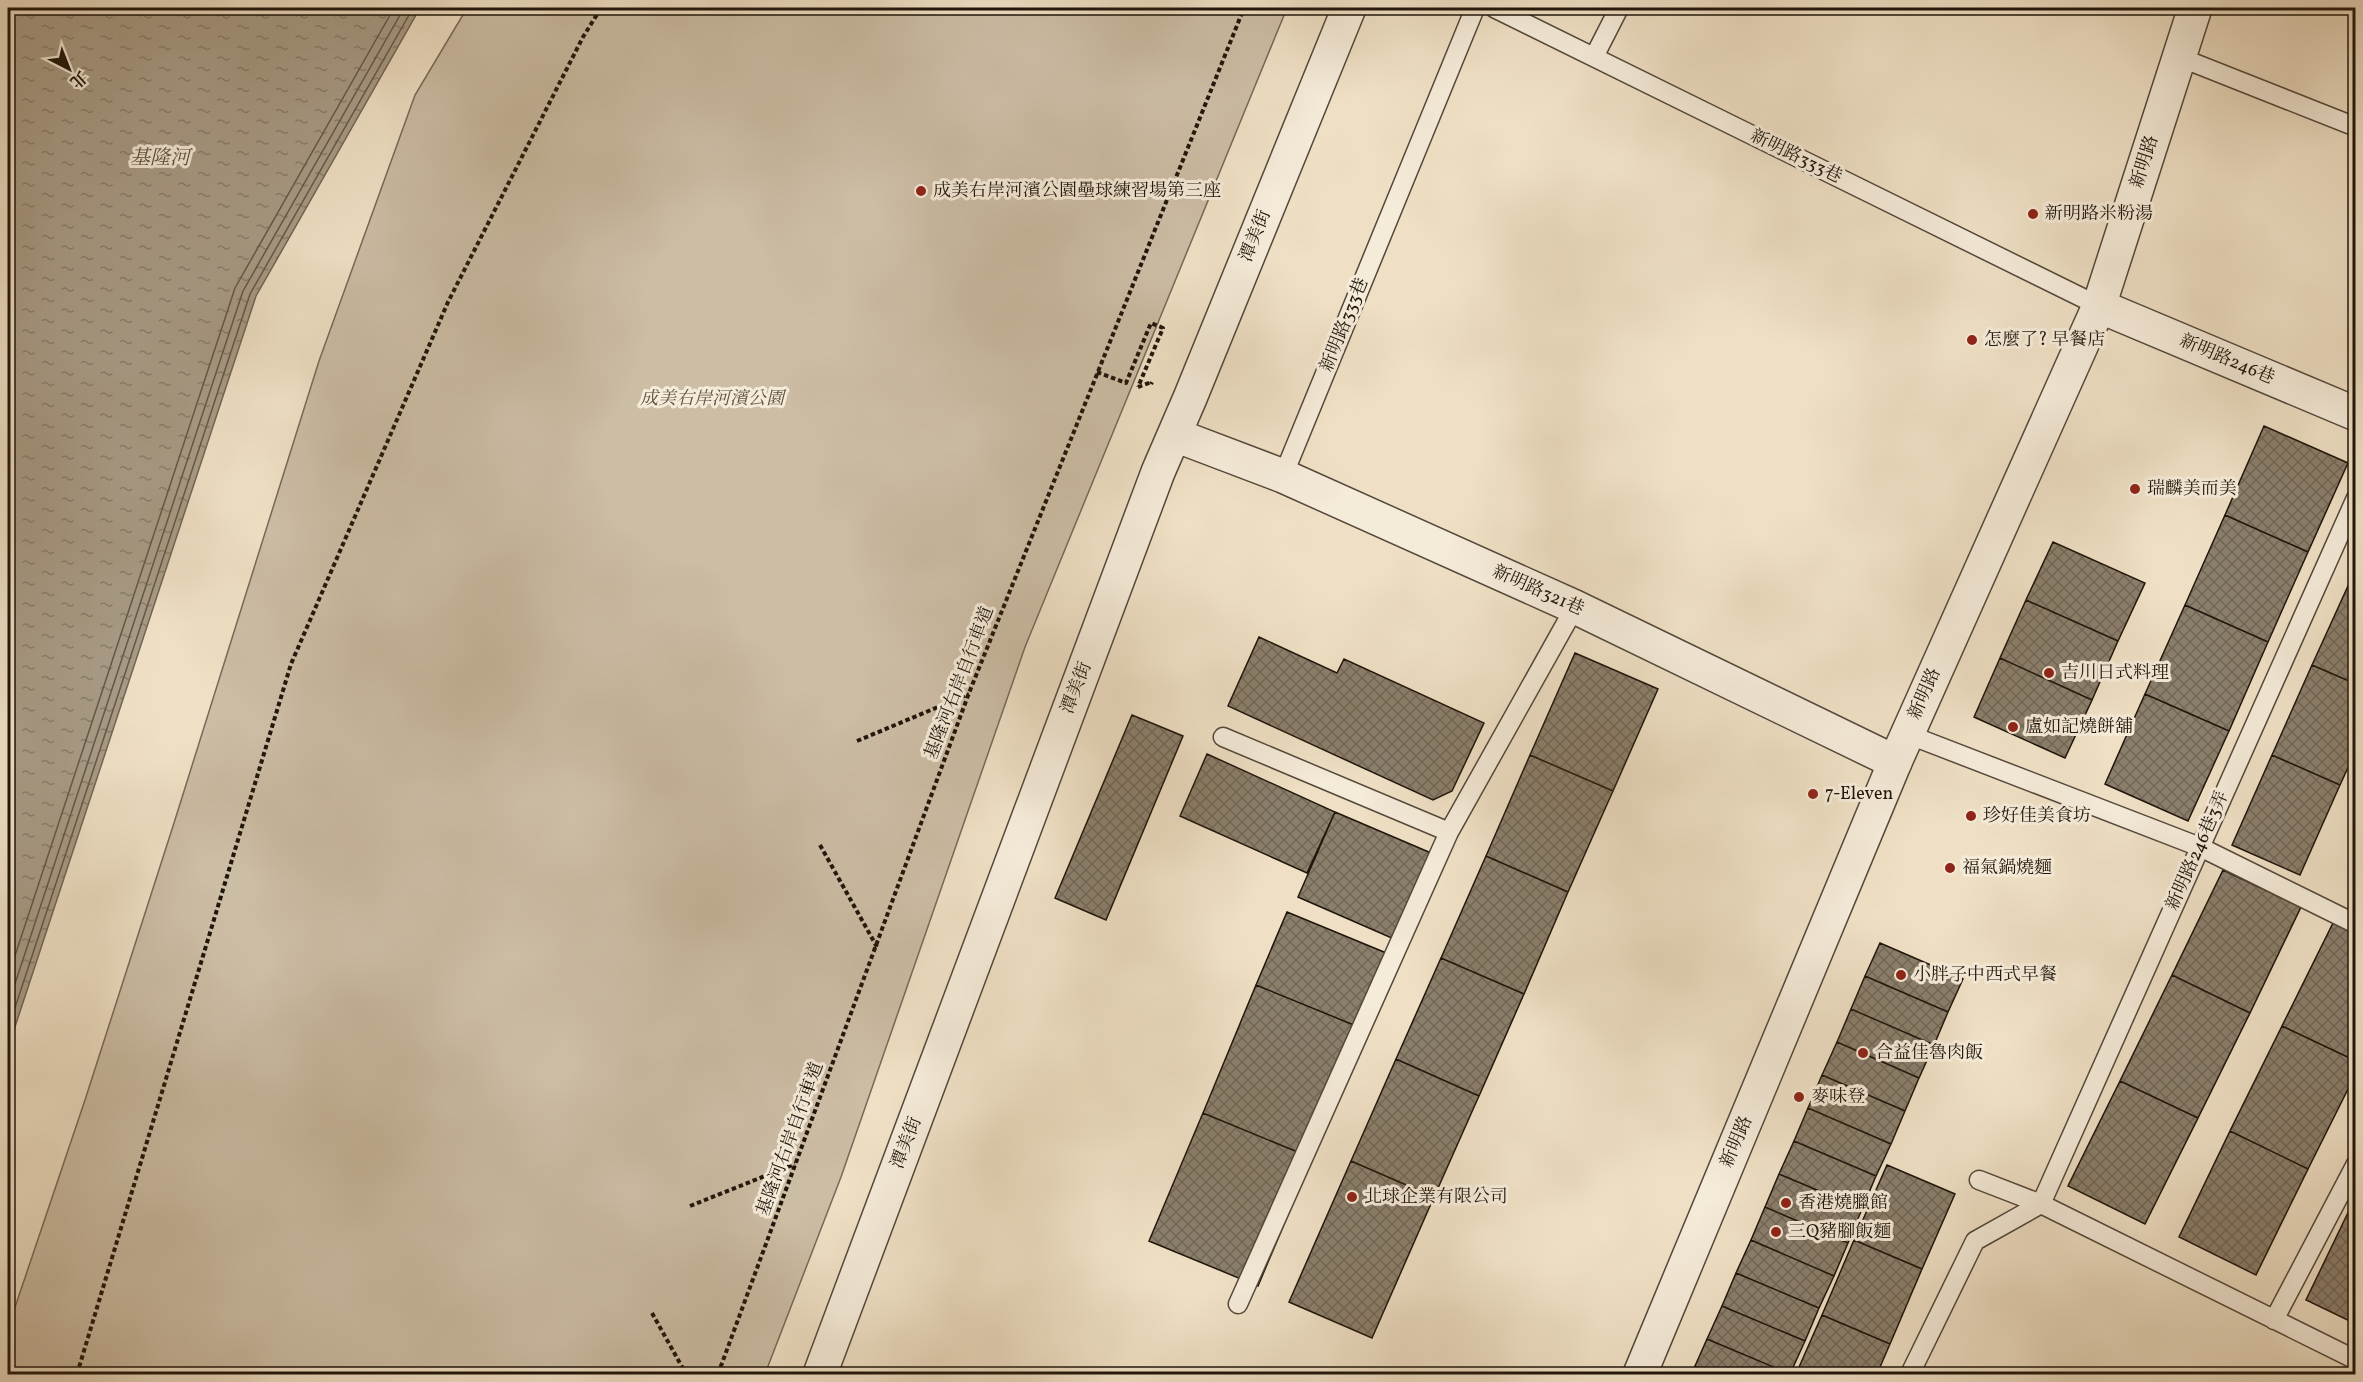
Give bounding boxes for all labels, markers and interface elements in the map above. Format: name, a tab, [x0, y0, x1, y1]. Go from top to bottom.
north arrow	[39, 39, 99, 99]
text: 北	[64, 65, 91, 92]
street label: 新明路333巷	[1746, 124, 1846, 190]
street label: 新明路	[2125, 132, 2165, 192]
water label: 基隆河	[130, 145, 193, 173]
place label: 成美右岸河濱公園壘球練習場第三座	[933, 179, 1221, 204]
marker: 成美右岸河濱公園壘球練習場第三座	[914, 184, 928, 198]
place label: 新明路米粉湯	[2045, 202, 2153, 227]
street label: 潭美街	[1234, 206, 1278, 266]
marker: 新明路米粉湯	[2026, 207, 2040, 221]
street label: 新明路333巷	[1315, 274, 1375, 376]
place label: 怎麼了? 早餐店	[1984, 328, 2105, 353]
street label: 新明路246巷	[2176, 329, 2278, 391]
marker: 怎麼了? 早餐店	[1965, 333, 1979, 347]
park label: 成美右岸河濱公園	[640, 387, 787, 412]
place label: 瑞麟美而美	[2147, 477, 2237, 502]
marker: 瑞麟美而美	[2128, 482, 2142, 496]
street label: 新明路321巷	[1488, 560, 1588, 622]
street label: 基隆河右岸自行車道	[919, 603, 1001, 763]
street label: 潭美街	[1056, 658, 1098, 718]
place label: 吉川日式料理	[2061, 661, 2169, 686]
street label: 新明路	[1903, 664, 1947, 724]
marker: 吉川日式料理	[2042, 666, 2056, 680]
place label: 盧如記燒餅舖	[2025, 715, 2133, 740]
marker: 盧如記燒餅舖	[2006, 720, 2020, 734]
place label: 7-Eleven	[1825, 782, 1893, 807]
marker: 7-Eleven	[1806, 787, 1820, 801]
street label: 新明路246巷3弄	[2161, 787, 2235, 915]
place label: 珍好佳美食坊	[1983, 804, 2091, 829]
marker: 珍好佳美食坊	[1964, 809, 1978, 823]
place label: 福氣鍋燒麵	[1962, 856, 2052, 881]
marker: 福氣鍋燒麵	[1943, 861, 1957, 875]
place label: 小胖子中西式早餐	[1913, 963, 2057, 988]
marker: 小胖子中西式早餐	[1894, 968, 1908, 982]
place label: 合益佳魯肉飯	[1875, 1041, 1983, 1066]
marker: 合益佳魯肉飯	[1856, 1046, 1870, 1060]
street label: 基隆河右岸自行車道	[752, 1059, 830, 1219]
place label: 麥味登	[1811, 1085, 1865, 1110]
marker: 麥味登	[1792, 1090, 1806, 1104]
street label: 新明路	[1715, 1112, 1759, 1172]
street label: 潭美街	[886, 1113, 928, 1173]
place label: 北球企業有限公司	[1364, 1185, 1508, 1210]
marker: 北球企業有限公司	[1345, 1190, 1359, 1204]
place label: 香港燒臘館	[1798, 1191, 1888, 1216]
marker: 香港燒臘館	[1779, 1196, 1793, 1210]
place label: 三Q豬腳飯麵	[1788, 1220, 1891, 1245]
marker: 三Q豬腳飯麵	[1769, 1225, 1783, 1239]

